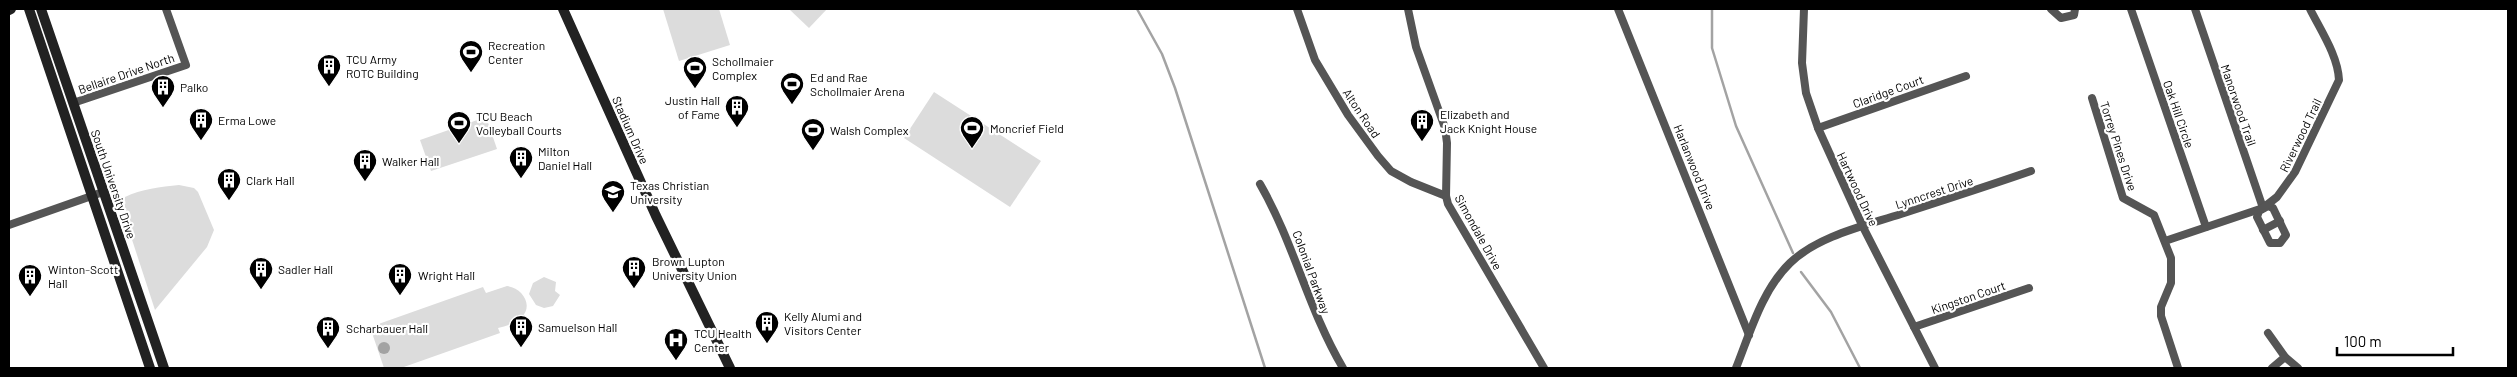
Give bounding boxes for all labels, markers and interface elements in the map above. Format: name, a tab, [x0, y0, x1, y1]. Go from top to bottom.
place label: Recreation Center	[488, 38, 545, 66]
sports icon: Recreation Center	[458, 39, 484, 73]
street label: Bellaire Drive North	[76, 50, 176, 96]
place label: TCU Army ROTC Building	[346, 52, 419, 80]
building icon: TCU Army ROTC Building	[316, 53, 342, 87]
place label: Schollmaier Complex	[712, 54, 774, 82]
sports icon: Schollmaier Complex	[682, 55, 708, 89]
street label: Manorwood Trail	[2218, 62, 2260, 148]
place label: Ed and Rae Schollmaier Arena	[810, 70, 905, 98]
sports icon: Ed and Rae Schollmaier Arena	[779, 71, 805, 105]
street label: Claridge Court	[1851, 72, 1925, 110]
building icon: Palko	[150, 74, 176, 108]
street label: Oak Hill Circle	[2161, 78, 2197, 150]
place label: Palko	[180, 80, 208, 94]
street label: Alton Road	[1340, 86, 1384, 140]
place label: Justin Hall of Fame	[665, 93, 720, 121]
street label: Stadium Drive	[610, 94, 652, 166]
building icon: Justin Hall of Fame	[724, 94, 750, 128]
street label: Riverwood Trail	[2276, 96, 2324, 174]
street label: Torrey Pines Drive	[2098, 100, 2140, 192]
building icon: Erma Lowe	[188, 107, 214, 141]
place label: Elizabeth and Jack Knight House	[1440, 107, 1537, 135]
building icon: Elizabeth and Jack Knight House	[1409, 108, 1435, 142]
place label: TCU Beach Volleyball Courts	[476, 109, 562, 137]
sports icon: TCU Beach Volleyball Courts	[446, 110, 472, 144]
place label: Erma Lowe	[218, 113, 276, 127]
sports icon: Moncrief Field	[959, 115, 985, 149]
sports icon: Walsh Complex	[800, 117, 826, 151]
place label: Moncrief Field	[990, 121, 1064, 135]
street label: Harlanwood Drive	[1671, 122, 1719, 212]
place label: Walsh Complex	[830, 123, 909, 137]
street label: South University Drive	[89, 128, 139, 240]
place label: Milton Daniel Hall	[538, 144, 592, 172]
building icon: Milton Daniel Hall	[508, 145, 534, 179]
building icon: Walker Hall	[352, 148, 378, 182]
street label: Hartwood Drive	[1835, 150, 1881, 228]
place label: Walker Hall	[382, 154, 439, 168]
building icon: Clark Hall	[216, 167, 242, 201]
place label: Clark Hall	[246, 173, 294, 187]
street label: Lynncrest Drive	[1893, 173, 1975, 211]
place label: Texas Christian University	[630, 178, 709, 206]
school or university icon: Texas Christian University	[600, 179, 626, 213]
street label: Simondale Drive	[1453, 192, 1505, 272]
street label: Colonial Parkway	[1290, 228, 1334, 316]
place label: Brown Lupton University Union	[652, 254, 737, 282]
building icon: Brown Lupton University Union	[621, 255, 647, 289]
building icon: Sadler Hall	[248, 256, 274, 290]
place label: Winton-Scott Hall	[48, 262, 118, 290]
place label: Sadler Hall	[278, 262, 333, 276]
building icon: Wright Hall	[387, 262, 413, 296]
building icon: Winton-Scott Hall	[17, 263, 43, 297]
place label: Wright Hall	[418, 268, 475, 282]
street label: Kingston Court	[1929, 278, 2007, 316]
place label: Kelly Alumi and Visitors Center	[784, 309, 862, 337]
building icon: Kelly Alumi and Visitors Center	[754, 310, 780, 344]
building icon: Samuelson Hall	[508, 314, 534, 348]
building icon: Scharbauer Hall	[315, 315, 341, 349]
place label: Samuelson Hall	[538, 320, 617, 334]
place label: Scharbauer Hall	[346, 321, 428, 335]
scale bar	[2337, 324, 2453, 356]
place label: TCU Health Center	[694, 326, 752, 354]
hospital icon: TCU Health Center	[663, 327, 689, 361]
text: 100 m	[2344, 332, 2382, 350]

